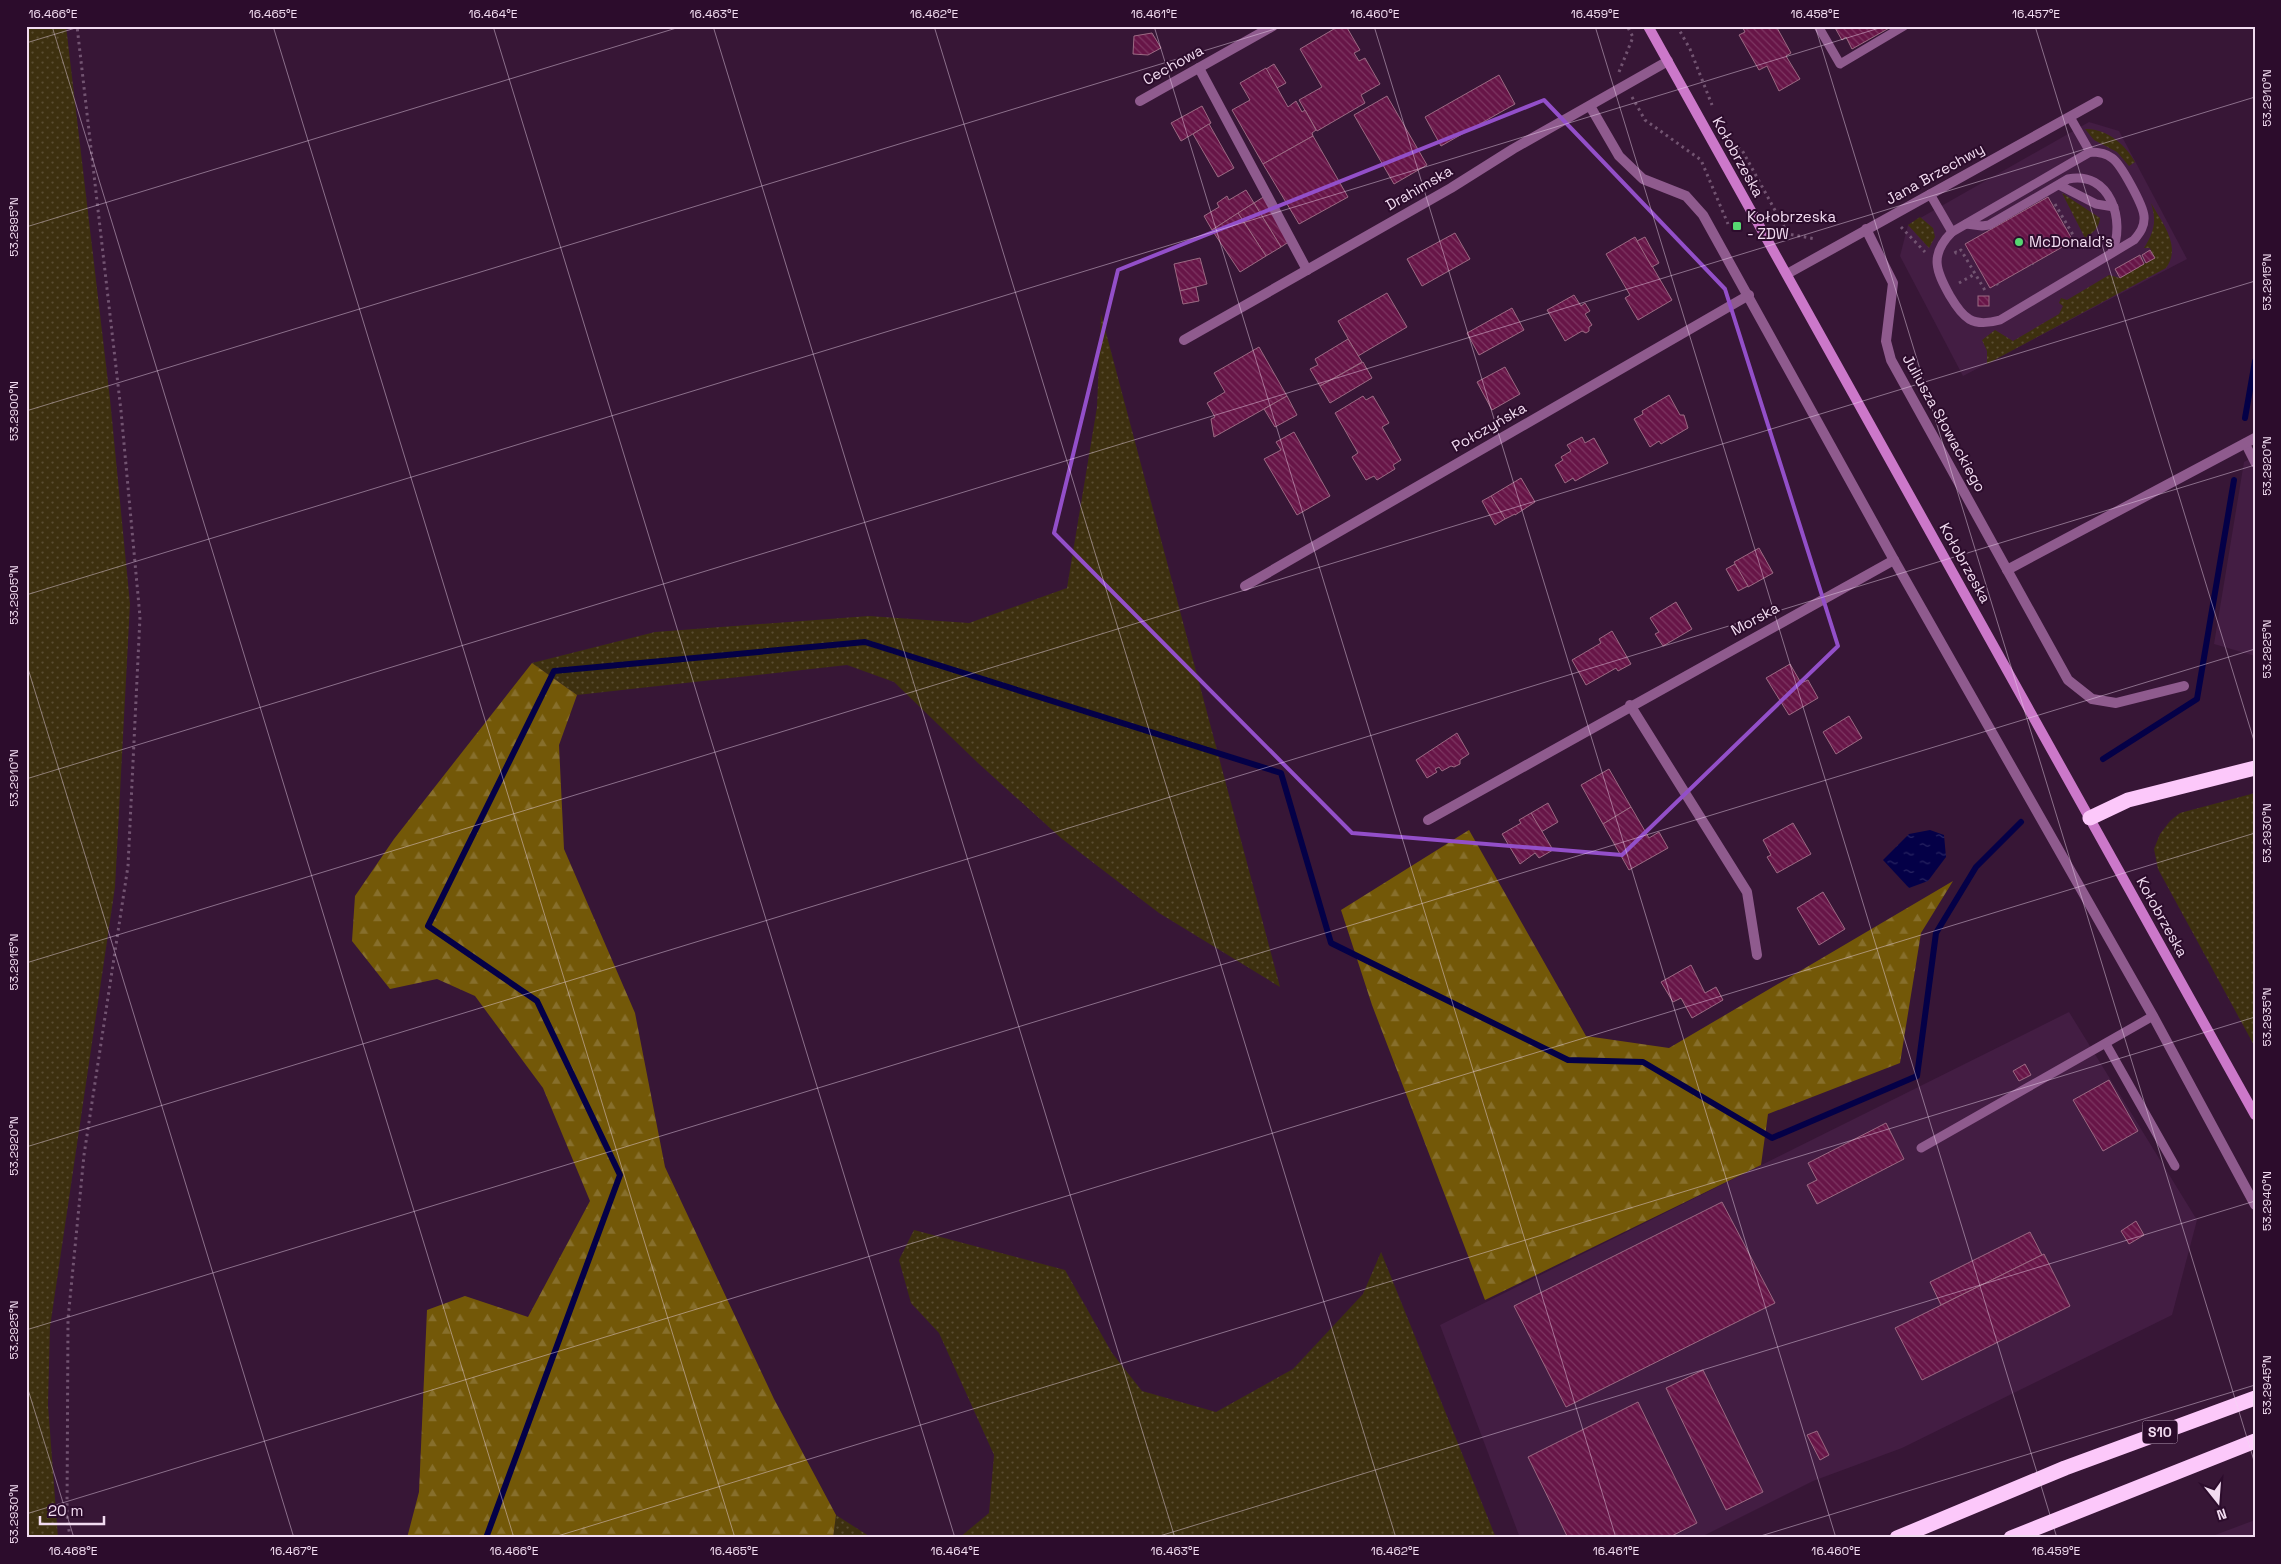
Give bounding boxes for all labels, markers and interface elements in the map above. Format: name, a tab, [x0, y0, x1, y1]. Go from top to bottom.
text: 16.466°E	[29, 6, 78, 22]
text: 16.465°E	[249, 6, 298, 22]
text: 16.464°E	[468, 6, 518, 22]
text: 16.463°E	[690, 6, 739, 22]
text: 16.462°E	[910, 6, 959, 22]
text: 16.461°E	[1131, 6, 1178, 22]
text: 16.460°E	[1350, 6, 1400, 22]
text: 16.459°E	[1571, 6, 1620, 22]
text: 16.458°E	[1791, 6, 1840, 22]
text: 16.457°E	[2012, 6, 2060, 22]
street label: Cechowa	[1139, 40, 1207, 89]
text: 53.2910°N	[2259, 69, 2275, 127]
street label: Kołobrzeska	[1709, 113, 1769, 201]
street label: Jana Brzechwy	[1882, 139, 1988, 209]
street label: Drahimska	[1382, 161, 1456, 214]
text: 53.2895°N	[6, 197, 22, 257]
place label: Kołobrzeska - ZDW	[1747, 207, 1836, 243]
marker: Kołobrzeska - ZDW	[1731, 220, 1743, 232]
place label: McDonald's	[2029, 232, 2113, 251]
marker: McDonald's	[2013, 236, 2025, 248]
text: 53.2915°N	[2259, 254, 2275, 310]
street label: Juliusza Słowackiego	[1899, 350, 1990, 495]
text: 53.2900°N	[6, 381, 22, 441]
street label: Połczyńska	[1448, 397, 1530, 456]
text: 53.2920°N	[2259, 436, 2275, 496]
street label: Kołobrzeska	[1936, 519, 1996, 607]
text: 53.2905°N	[6, 565, 22, 625]
street label: Morska	[1727, 597, 1783, 640]
text: 53.2925°N	[2259, 620, 2275, 679]
text: 53.2910°N	[6, 749, 22, 807]
text: 53.2930°N	[2259, 803, 2275, 863]
street label: Kołobrzeska	[2133, 873, 2193, 961]
text: 53.2915°N	[6, 934, 22, 990]
text: 53.2935°N	[2259, 988, 2275, 1047]
text: 53.2920°N	[6, 1116, 22, 1176]
text: 53.2940°N	[2259, 1171, 2275, 1231]
text: 53.2925°N	[6, 1301, 22, 1360]
text: 53.2945°N	[2259, 1355, 2275, 1415]
road number: S10	[2142, 1420, 2178, 1444]
north arrow	[2194, 1476, 2244, 1526]
text: 53.2930°N	[6, 1484, 22, 1544]
scale bar	[40, 1494, 104, 1526]
text: 20 m	[48, 1501, 83, 1520]
text: N	[2215, 1504, 2229, 1524]
text: 16.468°E	[48, 1543, 98, 1559]
text: 16.467°E	[270, 1543, 318, 1559]
text: 16.466°E	[490, 1543, 539, 1559]
text: 16.465°E	[710, 1543, 759, 1559]
text: 16.464°E	[930, 1543, 980, 1559]
text: 16.463°E	[1151, 1543, 1200, 1559]
text: 16.462°E	[1371, 1543, 1420, 1559]
text: 16.461°E	[1593, 1543, 1640, 1559]
text: 16.460°E	[1811, 1543, 1861, 1559]
text: 16.459°E	[2032, 1543, 2081, 1559]

